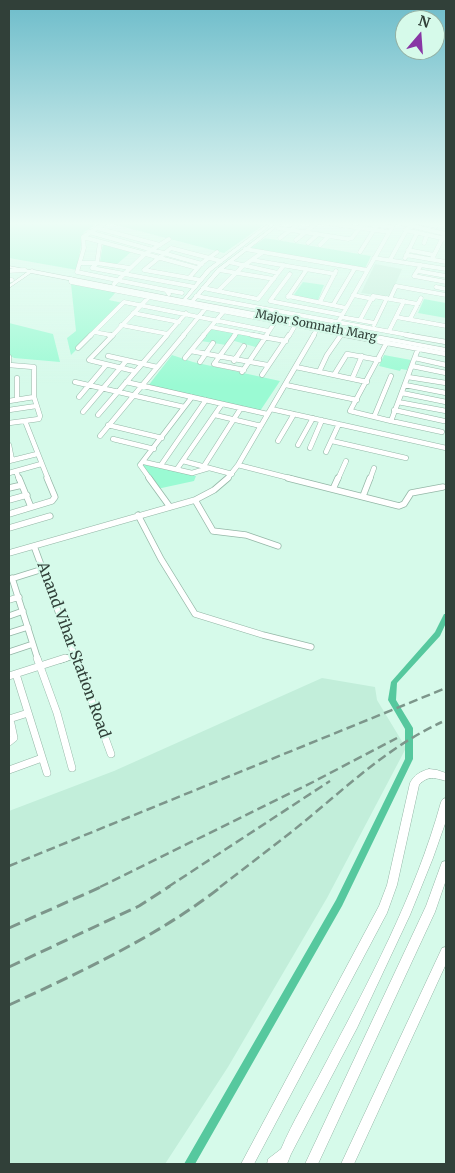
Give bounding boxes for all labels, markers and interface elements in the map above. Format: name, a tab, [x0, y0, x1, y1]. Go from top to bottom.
north arrow	[395, 10, 445, 60]
text: N	[416, 11, 432, 32]
street label: Major Somnath Marg	[254, 307, 378, 345]
street label: Anand Vihar Station Road	[33, 559, 113, 741]

